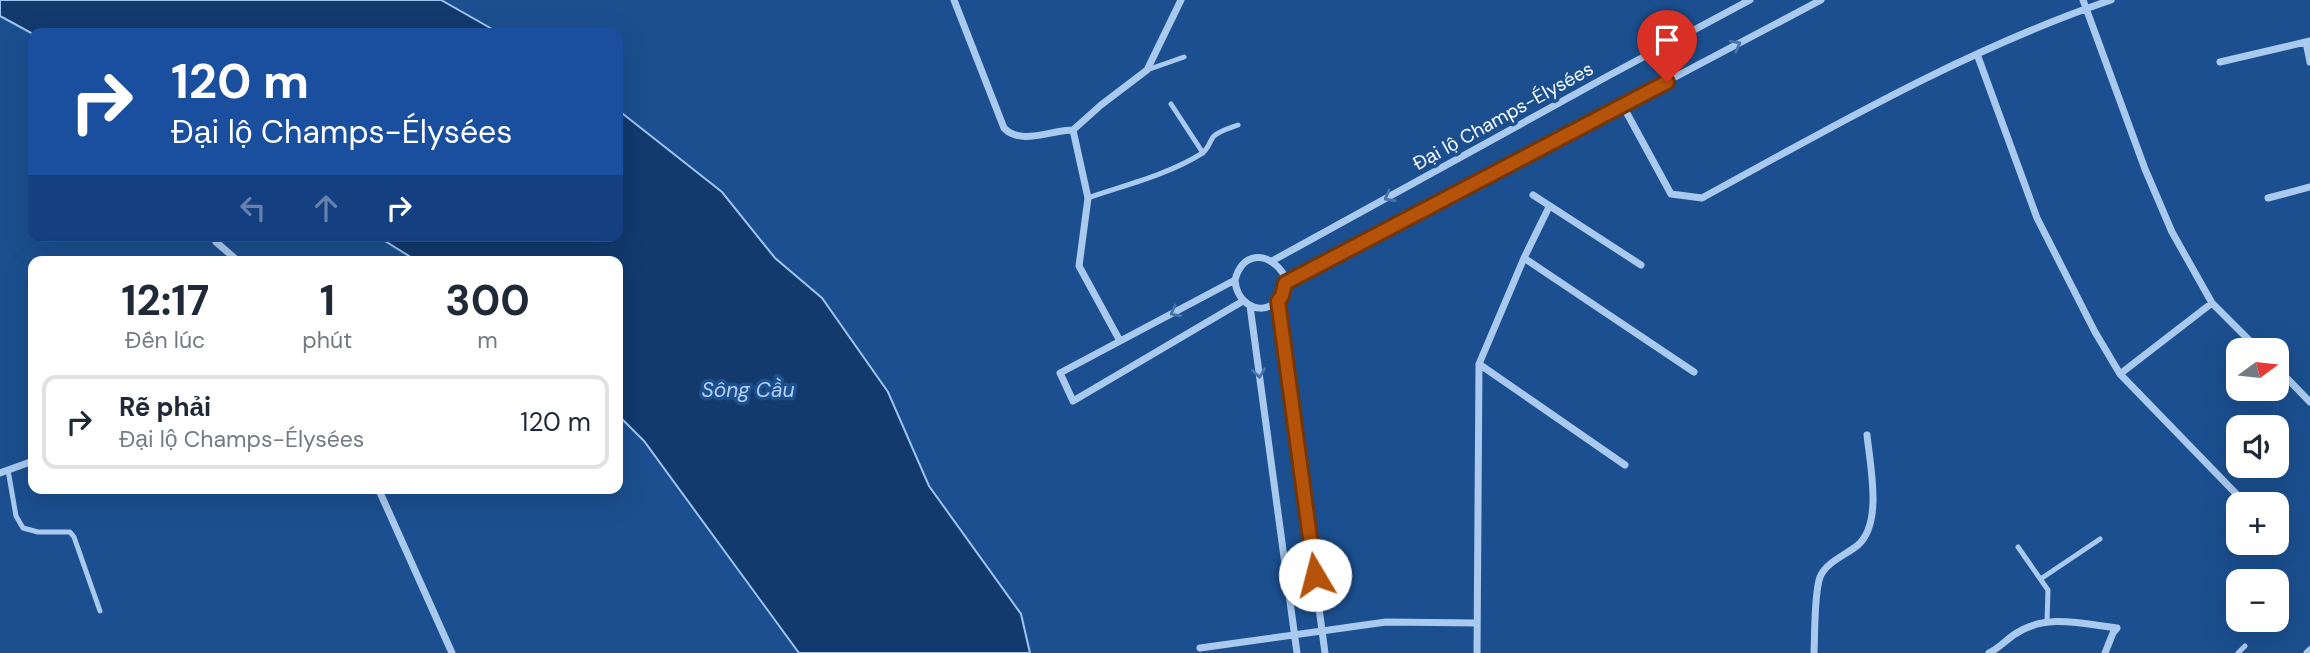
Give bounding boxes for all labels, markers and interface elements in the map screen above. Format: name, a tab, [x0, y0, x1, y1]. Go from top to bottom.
pin	[1637, 10, 1697, 82]
icon: arrive	[1648, 21, 1686, 59]
one-way arrow	[1729, 40, 1741, 54]
text: 120 m	[171, 49, 309, 113]
icon: right	[56, 56, 147, 147]
street label: Đại lộ Champs-Élysées	[1408, 56, 1598, 176]
text: Đại lộ Champs-Élysées	[171, 111, 512, 153]
one-way arrow	[1384, 188, 1396, 202]
icon: left	[234, 189, 272, 227]
icon: ahead	[307, 189, 345, 227]
icon: right	[380, 189, 418, 227]
text: 12:17	[121, 273, 209, 328]
text: 1	[320, 273, 335, 328]
text: 300	[445, 273, 530, 328]
one-way arrow	[1170, 304, 1182, 317]
text: Đến lúc	[125, 325, 205, 355]
text: phút	[302, 325, 352, 355]
text: m	[477, 325, 498, 355]
north arrow	[2226, 338, 2289, 401]
map controls	[2226, 338, 2289, 632]
one-way arrow	[1252, 368, 1267, 379]
water label: Sông Cầu	[701, 376, 795, 404]
text: Rẽ phải	[119, 390, 211, 424]
icon: right	[60, 403, 98, 441]
text: 120 m	[520, 405, 591, 439]
button: sound	[2226, 415, 2289, 478]
text: Đại lộ Champs-Élysées	[119, 424, 364, 454]
button: +	[2226, 492, 2289, 555]
position arrow	[1278, 538, 1352, 612]
button: −	[2226, 569, 2289, 632]

